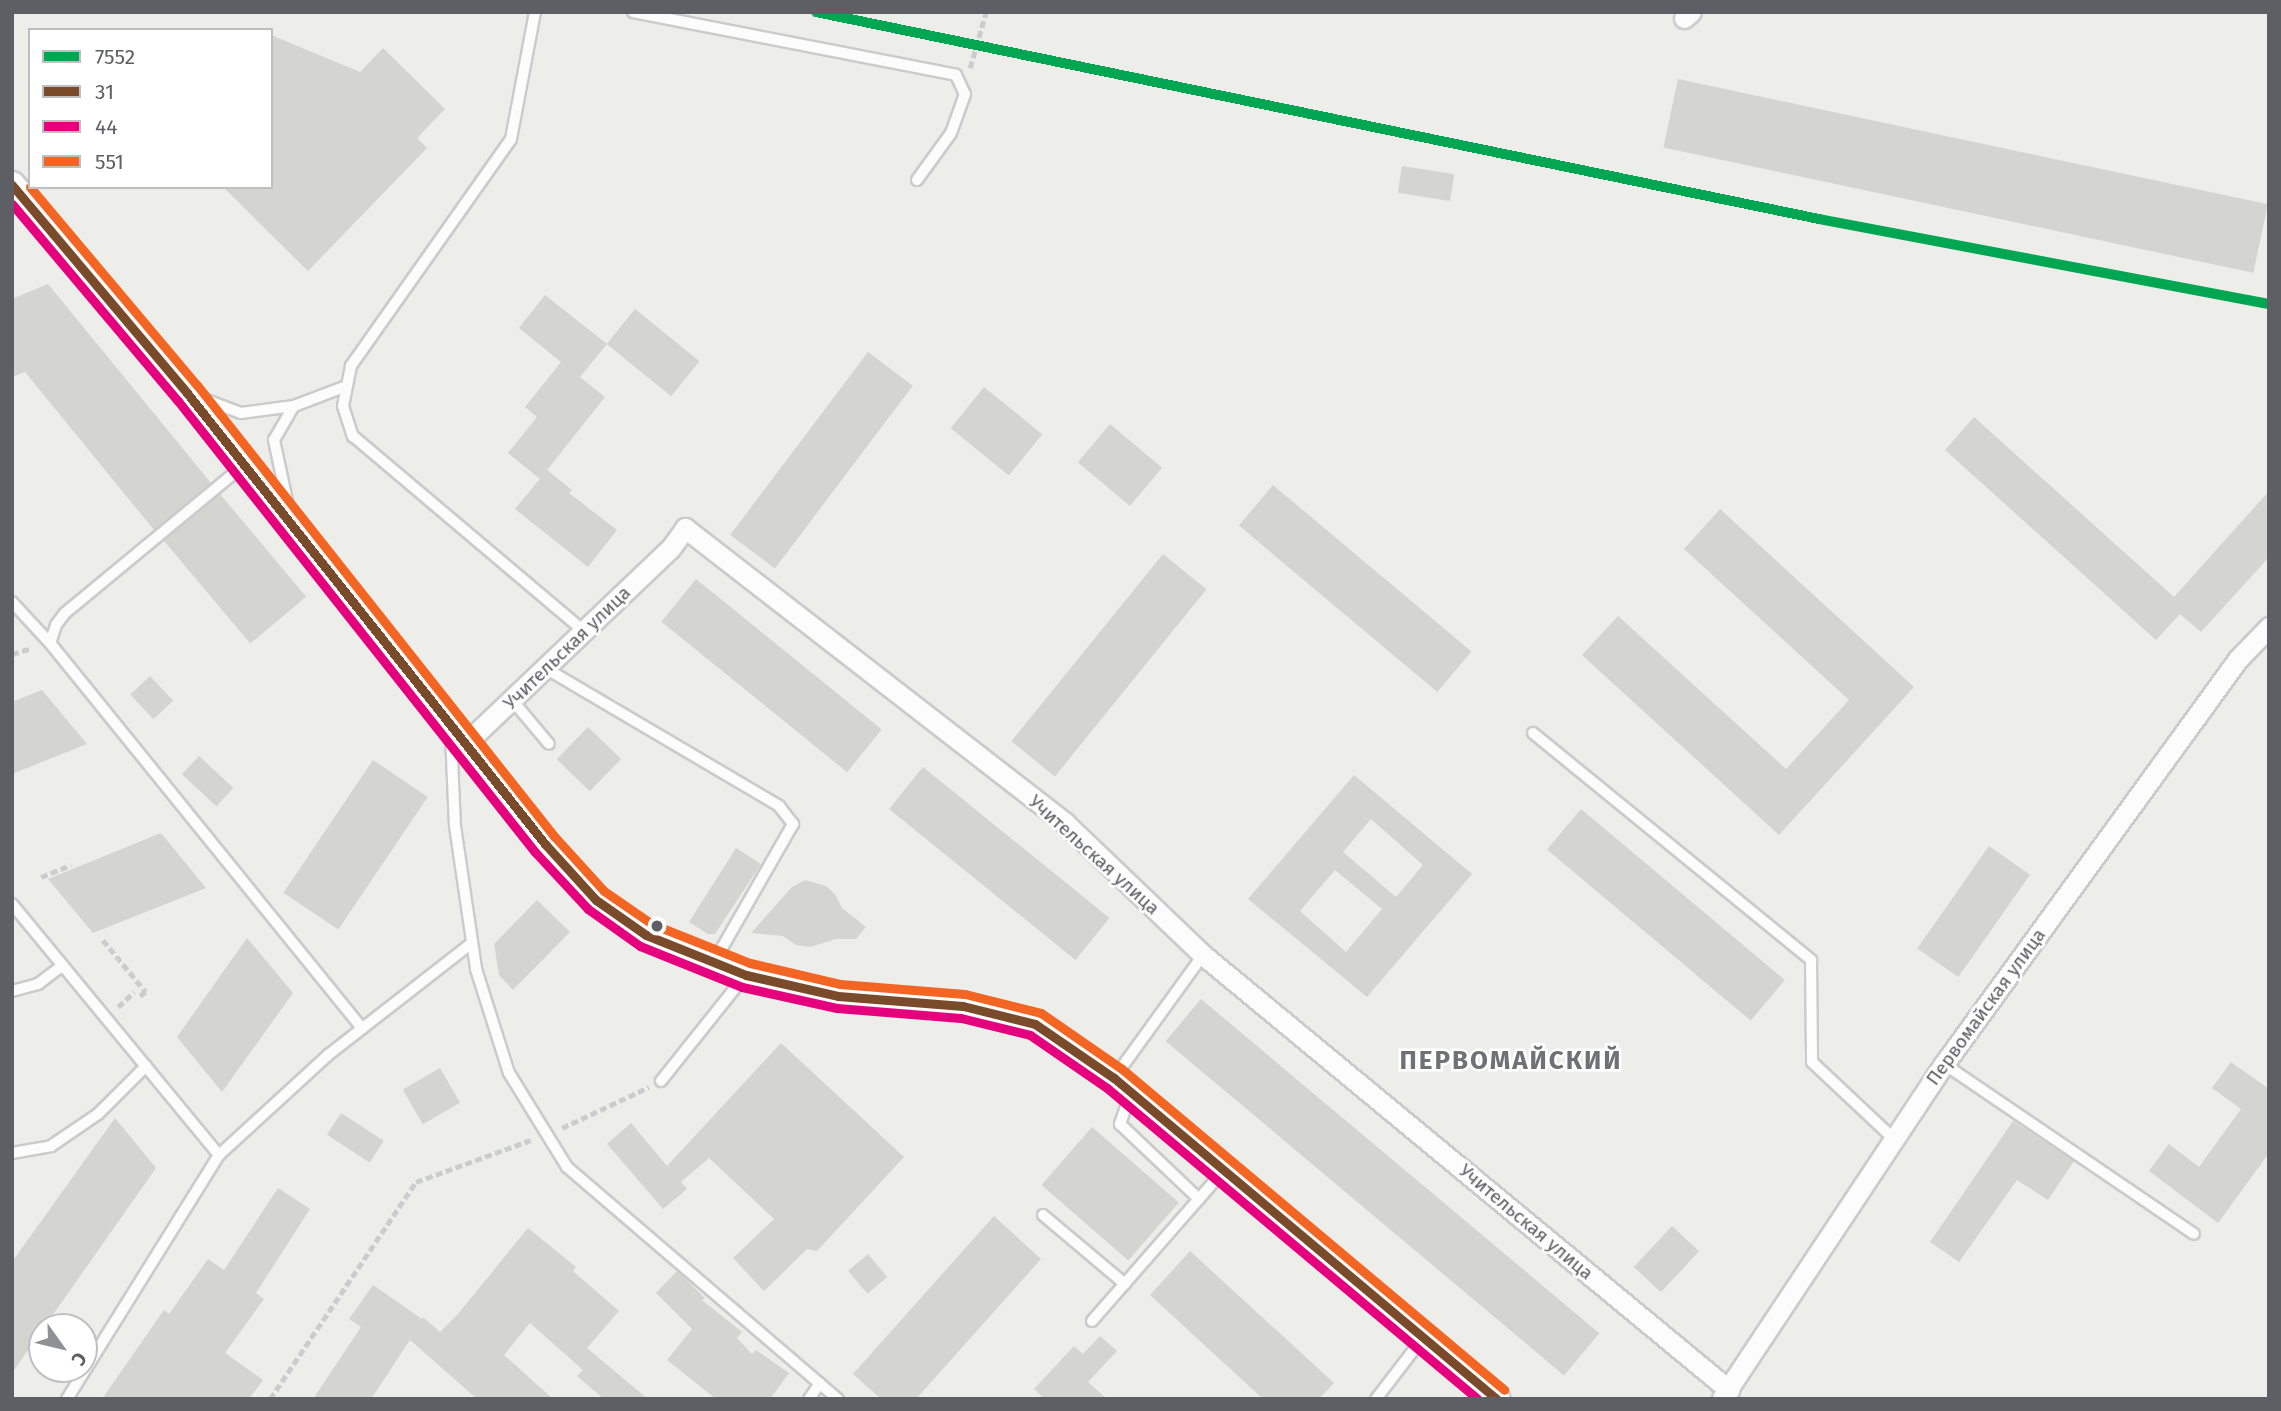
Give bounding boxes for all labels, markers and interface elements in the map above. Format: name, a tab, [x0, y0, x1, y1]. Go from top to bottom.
legend	[28, 28, 273, 189]
text: 7552	[95, 44, 135, 70]
text: 31	[95, 79, 114, 105]
text: 44	[95, 114, 117, 140]
text: 551	[95, 149, 124, 175]
street label: Учительская улица	[499, 581, 635, 715]
street label: Учительская улица	[1024, 790, 1164, 920]
unlabelled marker	[650, 919, 664, 933]
street label: Первомайская улица	[1921, 924, 2051, 1090]
district label: ПЕРВОМАЙСКИЙ	[1401, 1045, 1621, 1077]
street label: Учительская улица	[1454, 1159, 1598, 1285]
north arrow	[28, 1313, 98, 1383]
text: С	[67, 1348, 92, 1370]

